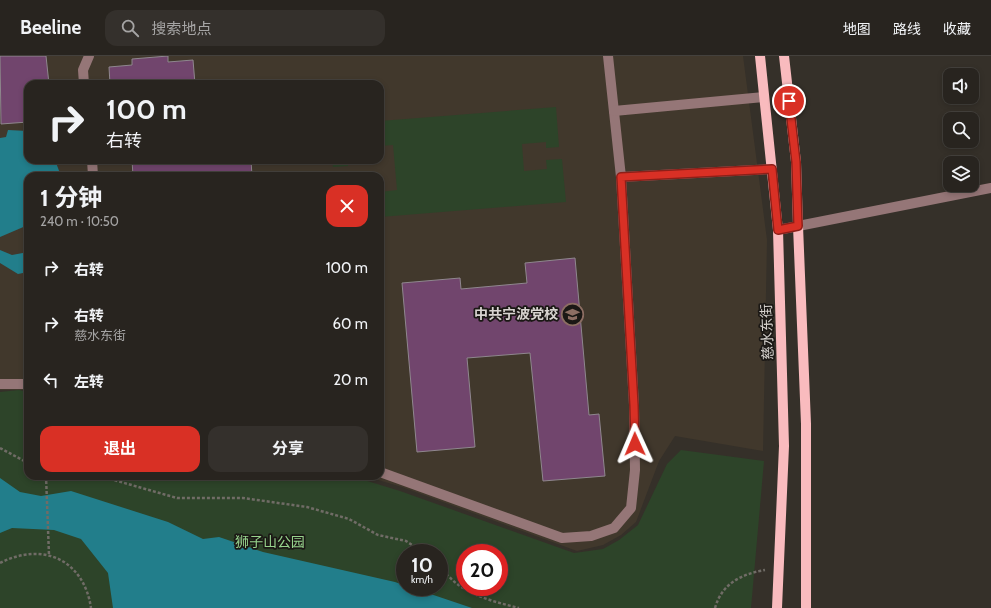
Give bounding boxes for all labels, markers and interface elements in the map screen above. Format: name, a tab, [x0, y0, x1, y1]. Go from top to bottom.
search box	[105, 10, 385, 46]
text: Beeline	[20, 16, 81, 39]
icon: search	[119, 17, 141, 39]
text: 搜索地点	[151, 20, 211, 38]
text: 地图	[843, 20, 871, 38]
text: 路线	[893, 20, 921, 38]
text: 收藏	[943, 20, 971, 38]
map controls	[943, 68, 979, 192]
button: sound	[943, 68, 979, 104]
pin	[772, 84, 806, 118]
icon: arrive	[778, 90, 800, 112]
text: 100 m	[106, 92, 187, 126]
icon: right	[40, 96, 92, 148]
button: search	[943, 112, 979, 148]
text: 右转	[106, 130, 142, 152]
button: layers	[943, 156, 979, 192]
text: 1 分钟	[40, 183, 102, 212]
button: close	[326, 185, 368, 227]
text: 240 m · 10:50	[40, 213, 119, 229]
icon: right	[40, 257, 62, 279]
text: 100 m	[326, 259, 368, 277]
text: 右转	[74, 261, 104, 279]
school or university icon: 中共宁波党校	[560, 301, 586, 327]
street label: 慈水东街	[757, 304, 777, 360]
place label: 中共宁波党校	[474, 305, 558, 323]
text: 右转	[74, 307, 104, 325]
icon: right	[40, 313, 62, 335]
text: 60 m	[332, 315, 368, 333]
text: 慈水东街	[74, 327, 126, 343]
icon: left	[40, 369, 62, 391]
text: 20 m	[333, 371, 368, 389]
text: 左转	[74, 373, 104, 391]
position arrow	[614, 423, 656, 465]
button: 退出	[40, 426, 200, 472]
button: 分享	[208, 426, 368, 472]
park label: 狮子山公园	[235, 533, 305, 551]
speed limit sign: 20	[456, 544, 508, 596]
text: 10	[411, 553, 433, 577]
text: km/h	[411, 573, 433, 586]

